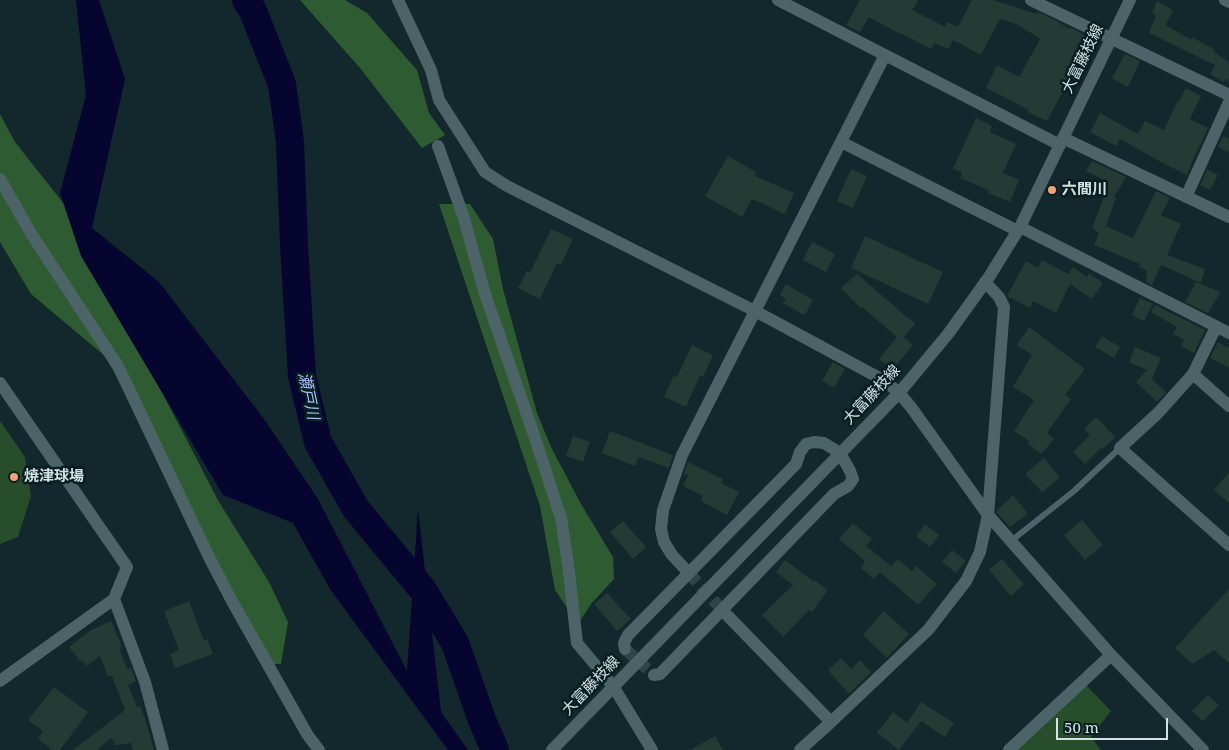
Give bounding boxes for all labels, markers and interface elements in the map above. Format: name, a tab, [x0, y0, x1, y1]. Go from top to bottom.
street label: 大富藤枝線	[1058, 21, 1108, 97]
place label: 六間川	[1062, 181, 1107, 199]
marker: 六間川	[1046, 184, 1058, 196]
street label: 大富藤枝線	[840, 361, 904, 429]
water label: 瀬戸川	[294, 371, 322, 421]
place label: 焼津球場	[24, 468, 84, 486]
marker: 焼津球場	[8, 471, 20, 483]
street label: 大富藤枝線	[558, 653, 624, 719]
scale bar	[1059, 708, 1172, 740]
text: 50 m	[1064, 717, 1099, 737]

